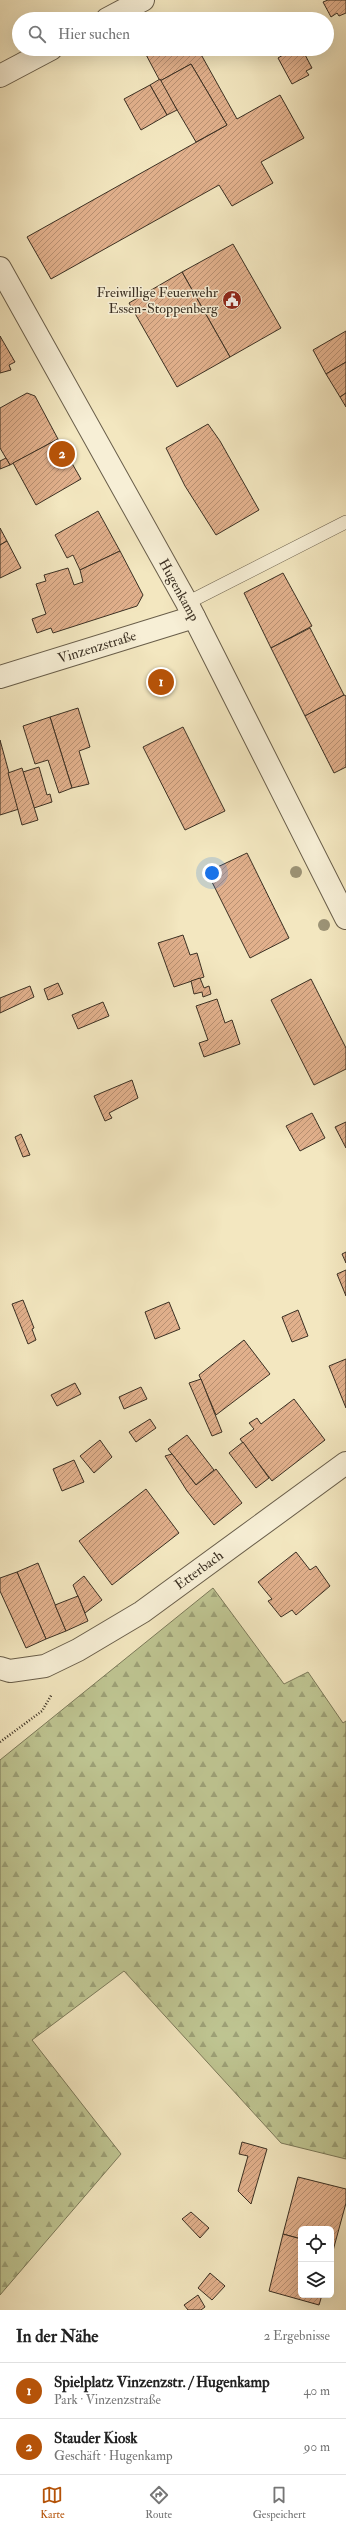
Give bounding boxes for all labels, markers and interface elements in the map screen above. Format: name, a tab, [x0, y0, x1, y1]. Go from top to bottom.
search box	[12, 12, 334, 56]
icon: search	[26, 23, 48, 45]
text: Hier suchen	[58, 25, 130, 44]
place label: Freiwillige Feuerwehr Essen-Stoppenberg	[96, 284, 219, 318]
public building icon: Freiwillige Feuerwehr Essen-Stoppenberg	[221, 289, 243, 311]
pin: 2	[49, 439, 75, 469]
street label: Hugenkamp	[154, 556, 203, 625]
street label: Vinzenzstraße	[56, 627, 138, 667]
pin: 1	[148, 667, 174, 697]
your location	[202, 863, 222, 883]
street label: Etterbach	[171, 1546, 227, 1593]
map controls	[298, 2226, 334, 2298]
button: locate	[298, 2226, 334, 2262]
button: layers	[298, 2262, 334, 2298]
text: In der Nähe	[16, 2326, 98, 2347]
text: 2 Ergebnisse	[264, 2328, 330, 2344]
text: Spielplatz Vinzenzstr. / Hugenkamp	[54, 2373, 270, 2392]
text: 1	[27, 2383, 31, 2399]
text: 40 m	[304, 2383, 330, 2399]
text: Park · Vinzenzstraße	[54, 2392, 161, 2408]
text: Stauder Kiosk	[54, 2429, 137, 2448]
text: 2	[26, 2439, 32, 2455]
text: 90 m	[304, 2439, 330, 2455]
text: Geschäft · Hugenkamp	[54, 2448, 173, 2464]
tab: Karte	[40, 2484, 65, 2521]
tab: Route	[145, 2484, 172, 2521]
tab: Gespeichert	[253, 2484, 306, 2521]

